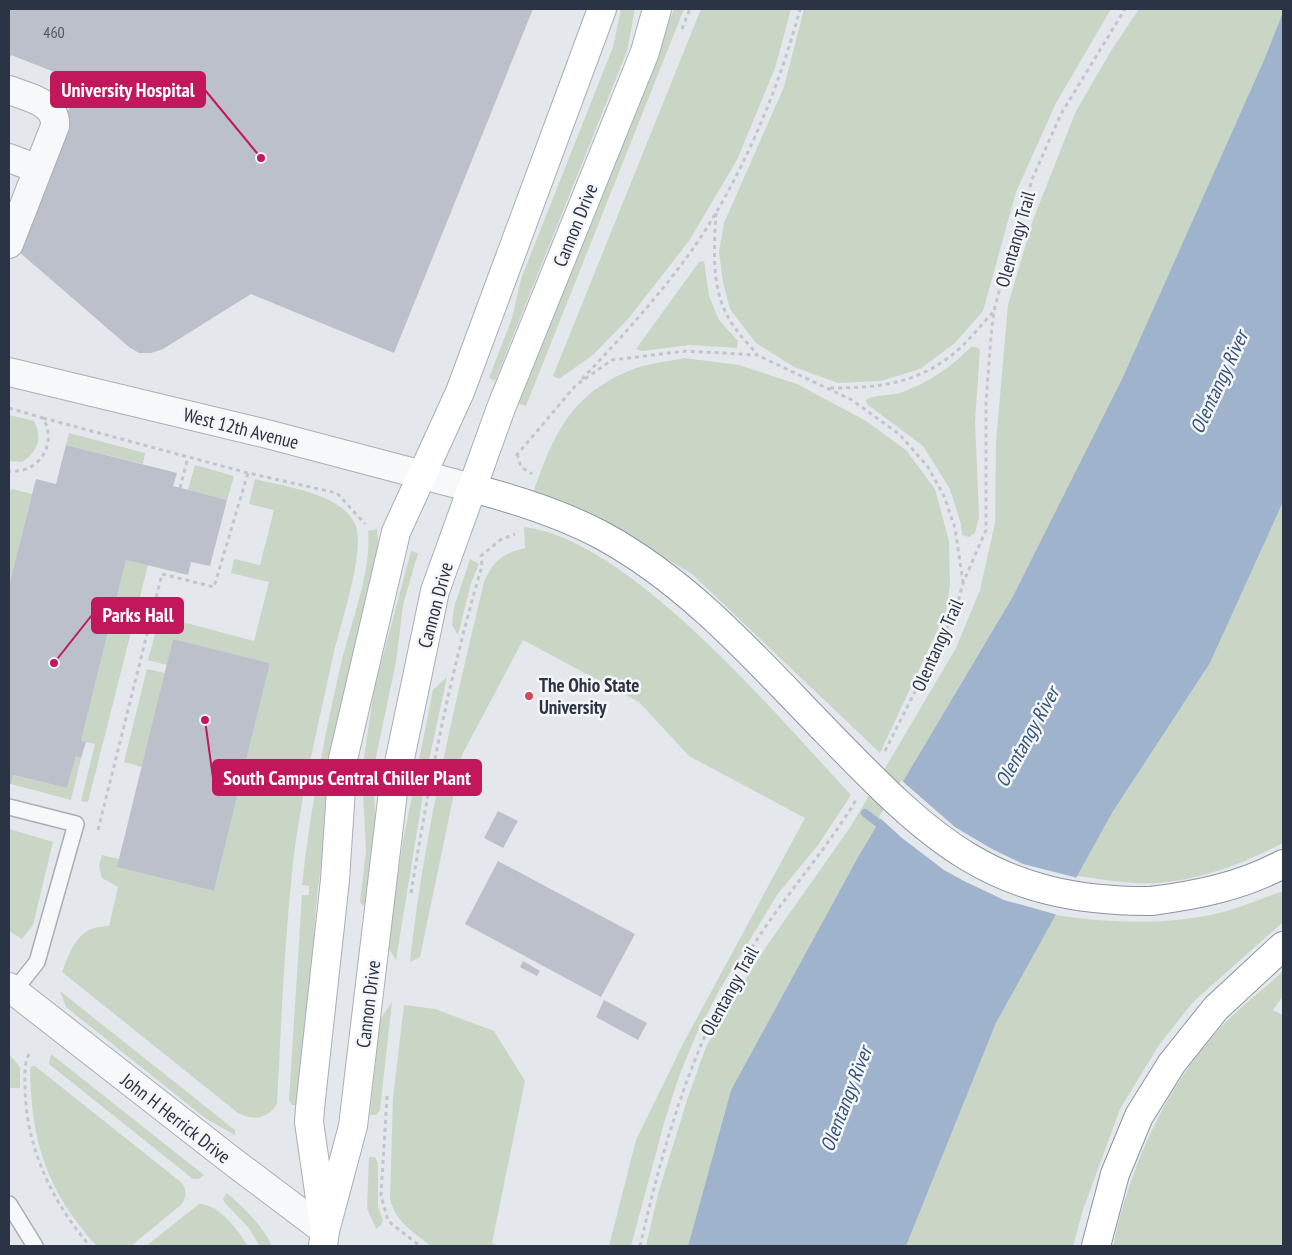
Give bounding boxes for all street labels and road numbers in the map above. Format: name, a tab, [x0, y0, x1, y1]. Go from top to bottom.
street label: Cannon Drive	[547, 180, 603, 270]
street label: Olentangy Trail	[990, 188, 1040, 290]
street label: West 12th Avenue	[181, 402, 301, 454]
street label: Cannon Drive	[412, 559, 458, 651]
street label: Olentangy Trail	[906, 594, 968, 695]
street label: Olentangy Trail	[695, 941, 764, 1040]
street label: Cannon Drive	[351, 959, 385, 1049]
street label: John H Herrick Drive	[116, 1067, 236, 1168]

